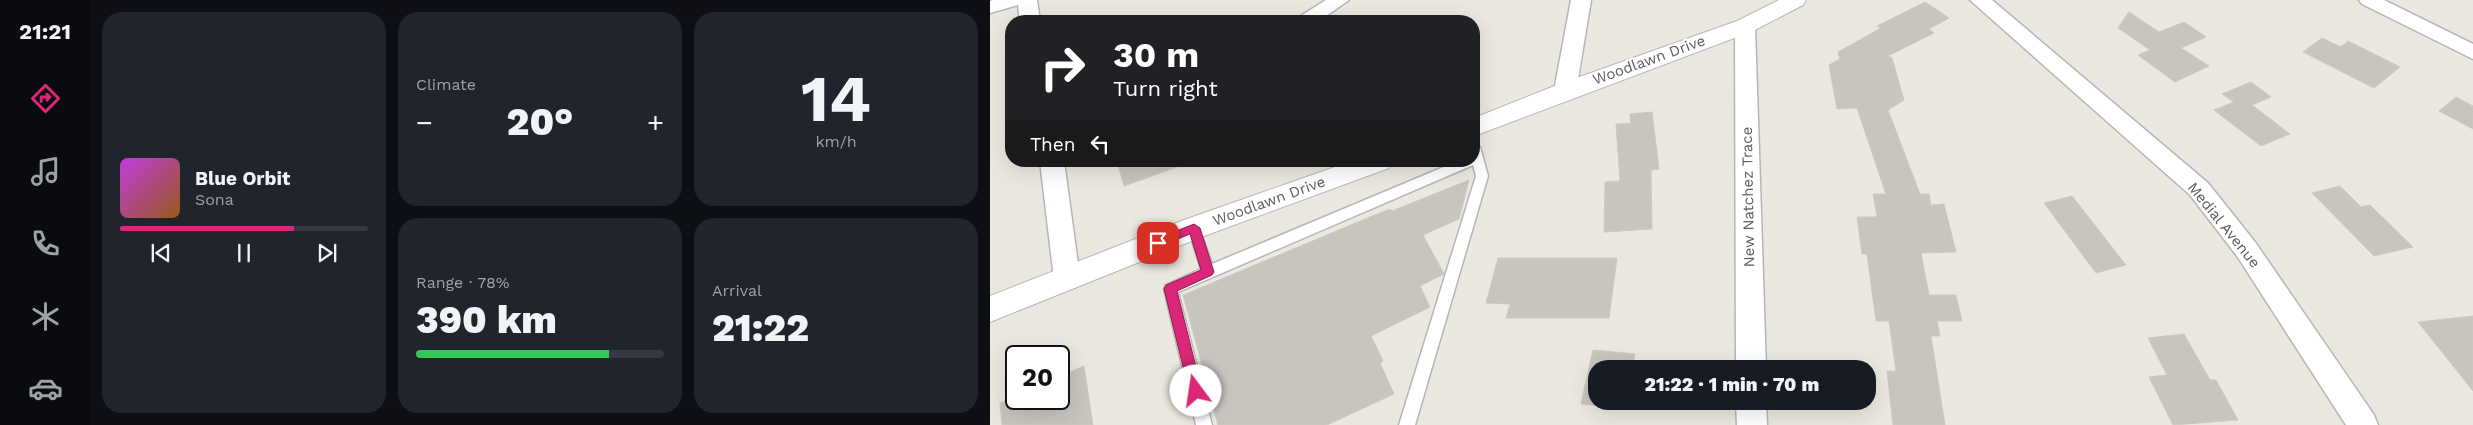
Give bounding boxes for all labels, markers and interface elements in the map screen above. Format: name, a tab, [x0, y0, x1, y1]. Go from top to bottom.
text: 21:21	[19, 19, 71, 44]
street label: Woodlawn Drive	[1590, 31, 1708, 89]
text: 30 m	[1113, 34, 1199, 76]
icon: right	[1030, 35, 1095, 100]
text: 14	[801, 61, 871, 137]
text: Climate	[416, 75, 476, 94]
text: Turn right	[1113, 76, 1218, 101]
icon: directions	[28, 81, 63, 116]
text: 20°	[507, 100, 573, 144]
text: −	[416, 106, 433, 139]
text: +	[647, 106, 664, 139]
street label: New Natchez Trace	[1738, 127, 1758, 267]
icon: left	[1086, 130, 1114, 158]
text: km/h	[815, 132, 857, 151]
text: Then	[1030, 133, 1076, 156]
icon: music	[28, 154, 63, 189]
text: Blue Orbit	[195, 167, 290, 190]
street label: Woodlawn Drive	[1210, 172, 1328, 230]
street label: Medial Avenue	[2184, 179, 2264, 271]
text: Sona	[195, 190, 234, 209]
pin	[1137, 222, 1179, 264]
icon: phone	[28, 226, 63, 261]
icon: arrive	[1144, 229, 1172, 257]
icon: previous	[147, 239, 175, 267]
icon: pause	[230, 239, 258, 267]
icon: next	[313, 239, 341, 267]
text: Range · 78%	[416, 273, 509, 292]
text: Arrival	[712, 281, 762, 300]
text: 390 km	[416, 298, 557, 342]
icon: climate	[28, 299, 63, 334]
text: 21:22	[712, 306, 809, 350]
speed limit sign: 20	[1005, 345, 1070, 410]
position arrow	[1169, 364, 1221, 416]
icon: car	[28, 371, 63, 406]
text: 21:22 · 1 min · 70 m	[1645, 373, 1819, 396]

